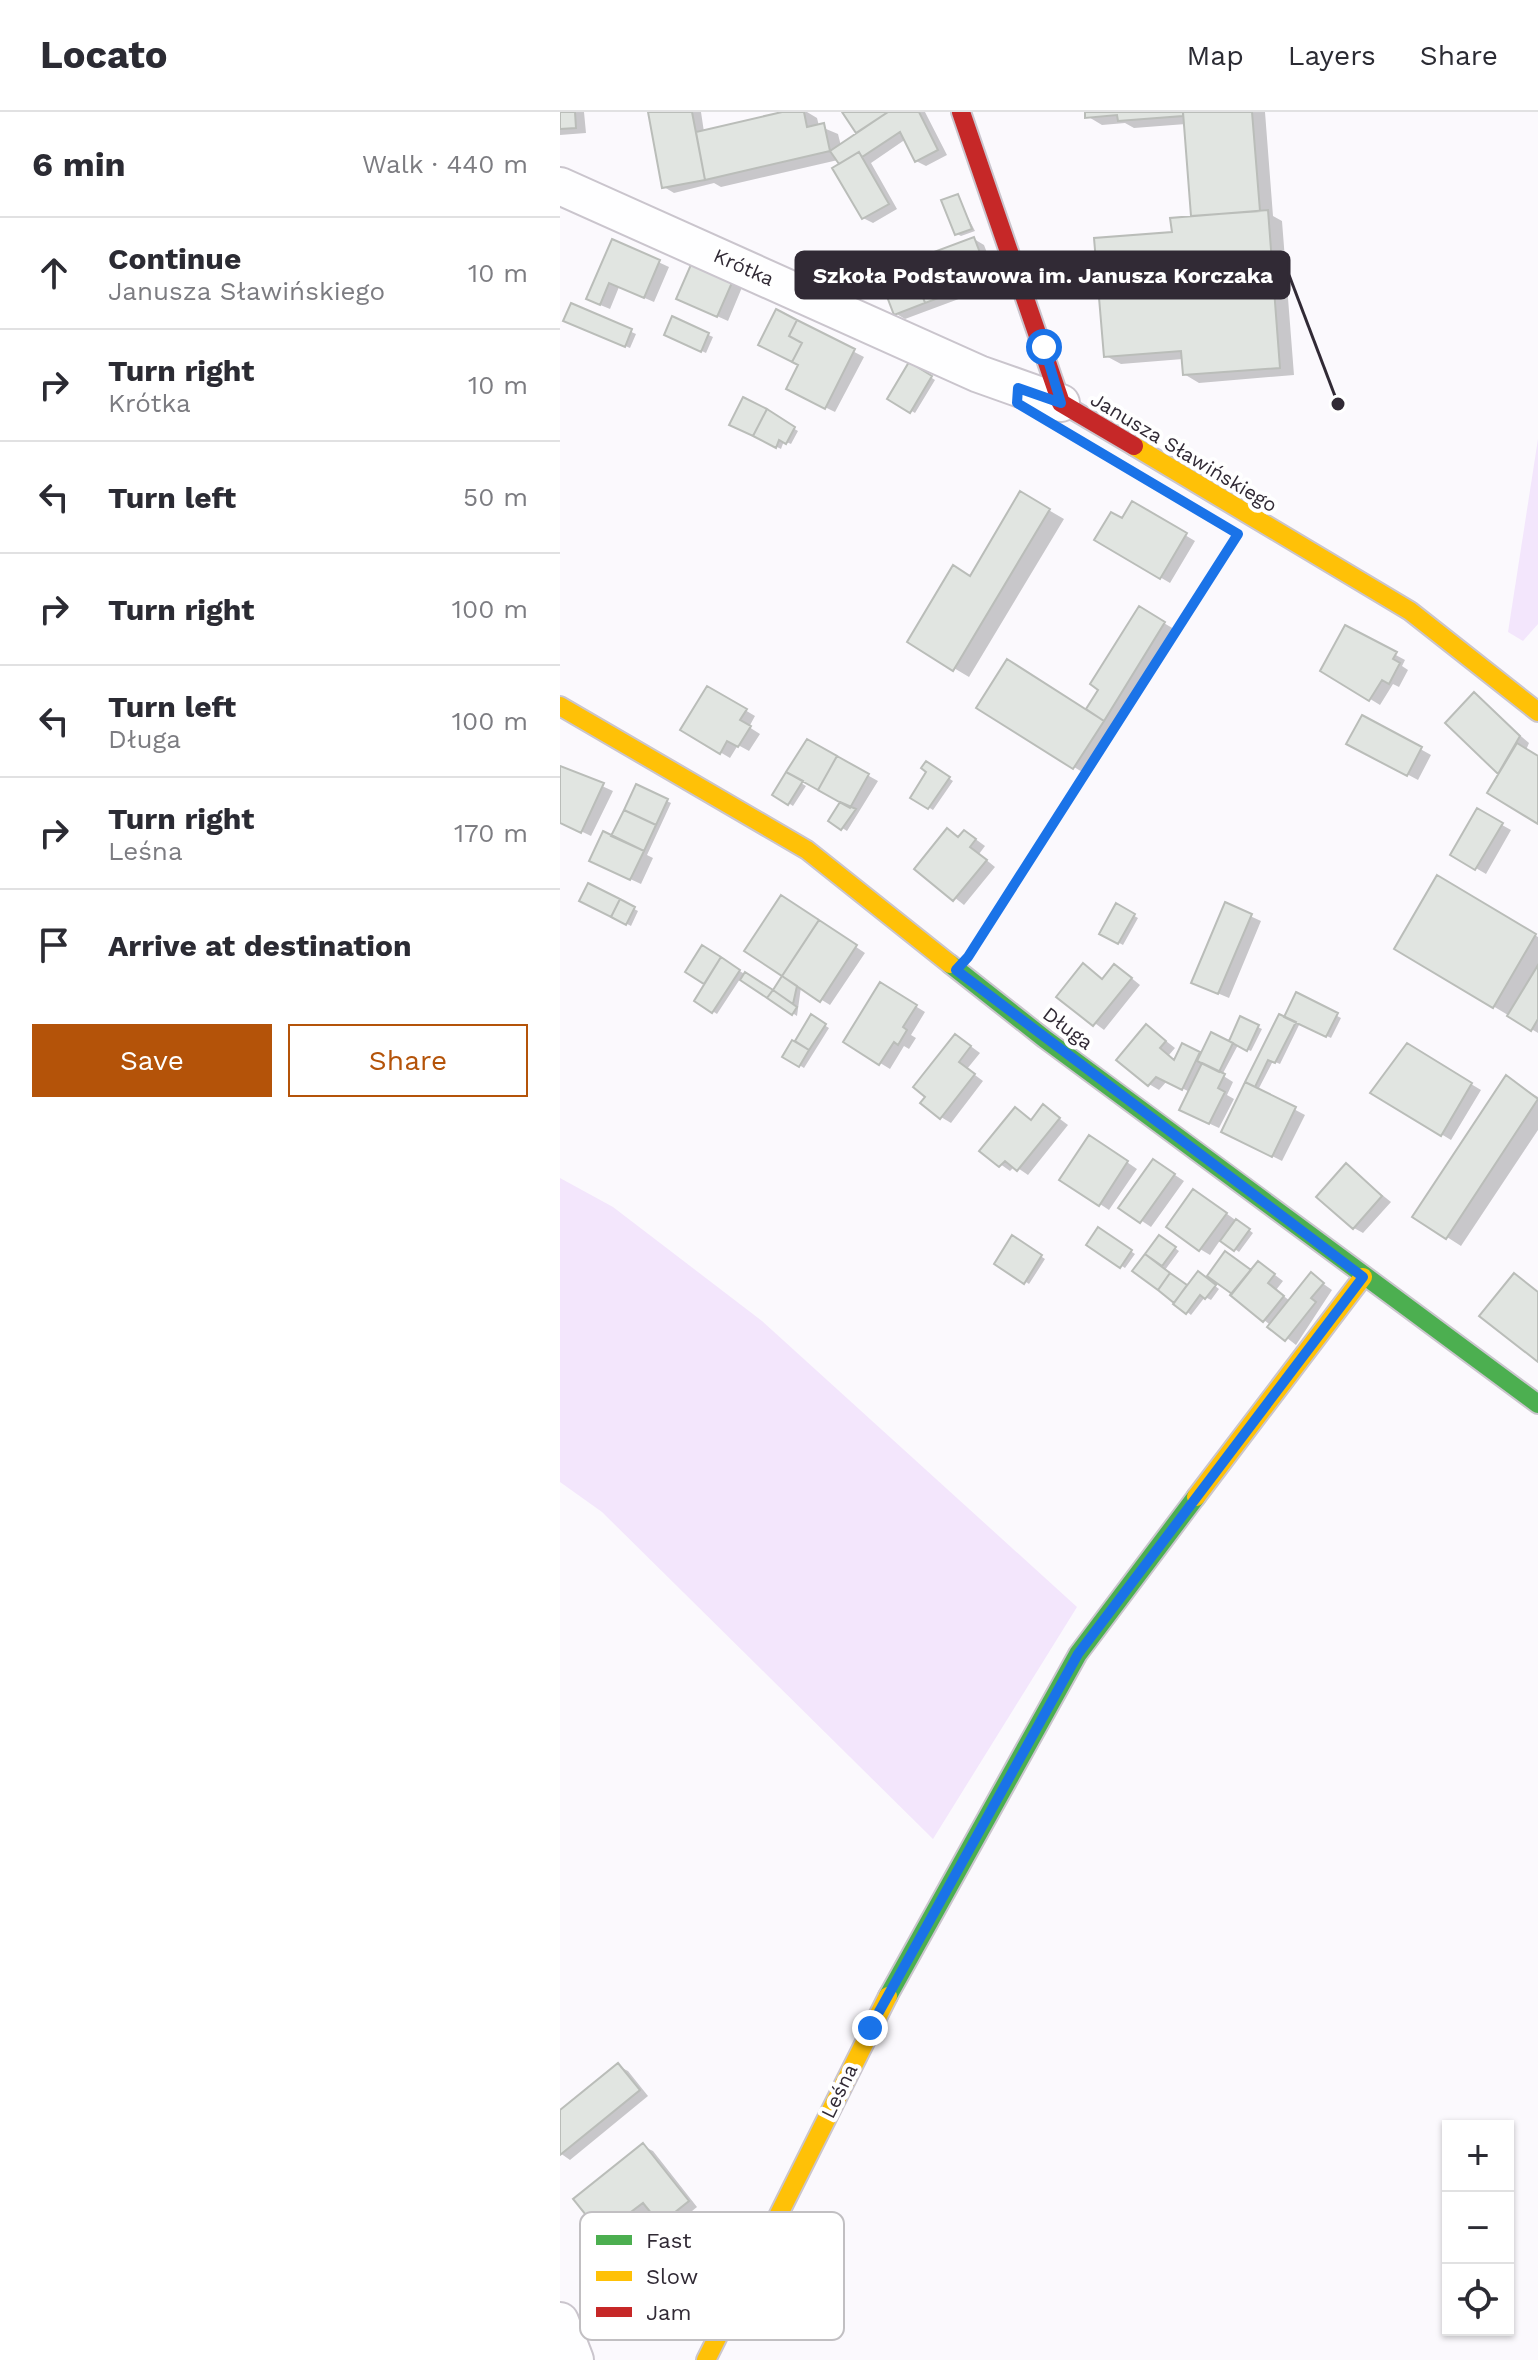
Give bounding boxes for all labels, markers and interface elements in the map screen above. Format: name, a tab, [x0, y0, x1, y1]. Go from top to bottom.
text: Locato	[40, 33, 168, 77]
text: Map	[1187, 39, 1244, 72]
text: Layers	[1288, 39, 1376, 72]
text: Share	[1420, 39, 1498, 72]
text: 6 min	[32, 144, 126, 184]
text: Walk · 440 m	[362, 149, 528, 179]
text: Continue	[108, 241, 241, 276]
street label: Krótka	[710, 243, 778, 291]
icon: ahead	[32, 251, 76, 295]
callout: Szkoła Podstawowa im. Janusza Korczaka	[796, 252, 1289, 298]
text: 10 m	[468, 258, 528, 288]
text: Szkoła Podstawowa im. Janusza Korczaka	[813, 263, 1273, 288]
text: Janusza Sławińskiego	[108, 276, 385, 306]
route start	[1026, 329, 1062, 365]
text: Turn right	[108, 353, 254, 388]
icon: right	[32, 363, 76, 407]
text: 10 m	[468, 370, 528, 400]
street label: Janusza Sławińskiego	[1087, 387, 1281, 517]
text: Krótka	[108, 388, 191, 418]
icon: left	[32, 475, 76, 519]
text: Turn left	[108, 480, 236, 515]
text: 50 m	[463, 482, 528, 512]
icon: right	[32, 587, 76, 631]
text: Turn right	[108, 592, 254, 627]
text: 100 m	[452, 594, 528, 624]
text: Turn left	[108, 689, 236, 724]
icon: left	[32, 699, 76, 743]
text: 100 m	[452, 706, 528, 736]
text: Długa	[108, 724, 181, 754]
text: Turn right	[108, 801, 254, 836]
icon: right	[32, 811, 76, 855]
text: 170 m	[454, 818, 528, 848]
text: Leśna	[108, 836, 183, 866]
icon: arrive	[32, 923, 76, 967]
text: Arrive at destination	[108, 928, 412, 963]
street label: Długa	[1038, 1002, 1098, 1054]
button: Save	[32, 1024, 272, 1097]
button: Share	[288, 1024, 528, 1097]
route end	[852, 2010, 888, 2046]
street label: Leśna	[816, 2060, 862, 2122]
map controls	[1442, 2120, 1514, 2336]
button: +	[1442, 2120, 1514, 2192]
button: −	[1442, 2192, 1514, 2264]
legend	[580, 2212, 844, 2340]
text: Fast	[646, 2228, 692, 2253]
text: Slow	[646, 2264, 698, 2289]
button: locate	[1442, 2264, 1514, 2336]
text: Jam	[646, 2300, 691, 2325]

